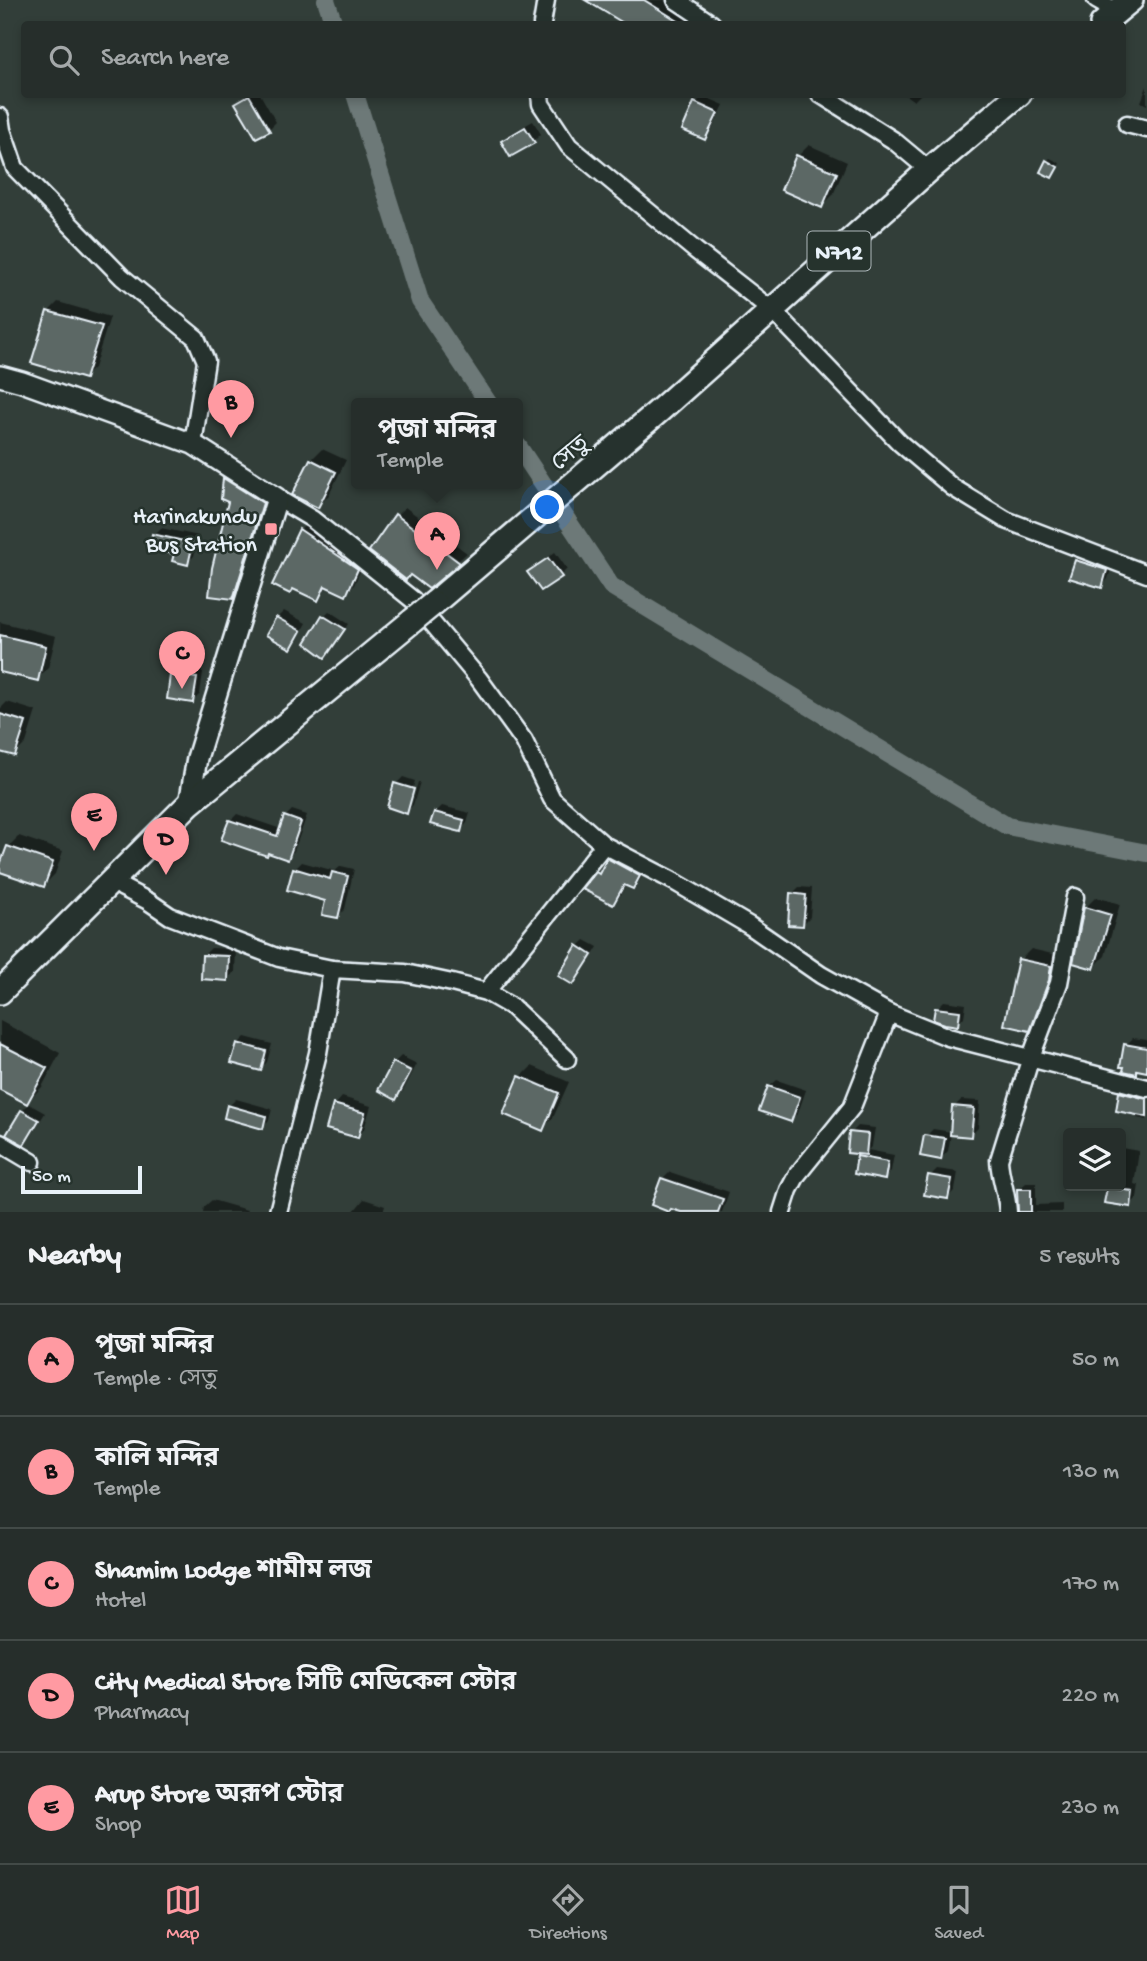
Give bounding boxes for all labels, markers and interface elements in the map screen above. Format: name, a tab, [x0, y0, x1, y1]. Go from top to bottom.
search box	[21, 21, 1126, 98]
icon: search	[45, 41, 83, 79]
text: Search here	[101, 44, 229, 75]
road number: N712	[808, 232, 870, 270]
pin: B	[208, 380, 254, 438]
popup	[351, 398, 523, 489]
text: পূজা মন্দির	[378, 417, 496, 448]
street label: সেতু	[546, 430, 597, 479]
text: Temple	[378, 448, 443, 475]
your location	[530, 490, 564, 524]
place label: Harinakundu Bus Station	[133, 504, 258, 561]
pin: A	[414, 512, 460, 570]
marker: Harinakundu Bus Station	[263, 521, 279, 537]
pin: C	[159, 631, 205, 689]
pin: E	[71, 793, 117, 851]
pin: D	[143, 817, 189, 875]
map controls	[1063, 1128, 1126, 1191]
button: layers	[1063, 1128, 1126, 1191]
scale bar	[21, 1163, 142, 1195]
text: 50 m	[32, 1166, 71, 1189]
text: Nearby	[28, 1240, 121, 1275]
text: 5 results	[1039, 1244, 1119, 1271]
text: পূজা মন্দির	[95, 1332, 213, 1363]
text: A	[44, 1347, 58, 1374]
text: 50 m	[1072, 1347, 1119, 1374]
text: Temple · সেতু	[95, 1366, 217, 1393]
text: কালি মন্দির	[95, 1445, 219, 1476]
text: B	[45, 1459, 57, 1486]
text: 130 m	[1063, 1459, 1119, 1486]
text: Temple	[95, 1476, 160, 1503]
text: Shamim Lodge শামীম লজ	[95, 1557, 372, 1588]
text: C	[45, 1571, 57, 1598]
text: 170 m	[1063, 1571, 1119, 1598]
text: Hotel	[95, 1588, 146, 1615]
text: City Medical Store সিটি মেডিকেল স্টোর	[95, 1669, 516, 1700]
text: D	[44, 1683, 59, 1710]
text: 220 m	[1062, 1683, 1119, 1710]
text: Pharmacy	[95, 1700, 189, 1727]
text: Arup Store অরূপ স্টোর	[95, 1781, 343, 1812]
text: E	[44, 1795, 58, 1822]
text: 230 m	[1061, 1795, 1119, 1822]
text: Shop	[95, 1812, 141, 1839]
tab: Map	[164, 1881, 202, 1946]
tab: Directions	[530, 1881, 607, 1946]
tab: Saved	[934, 1881, 983, 1946]

